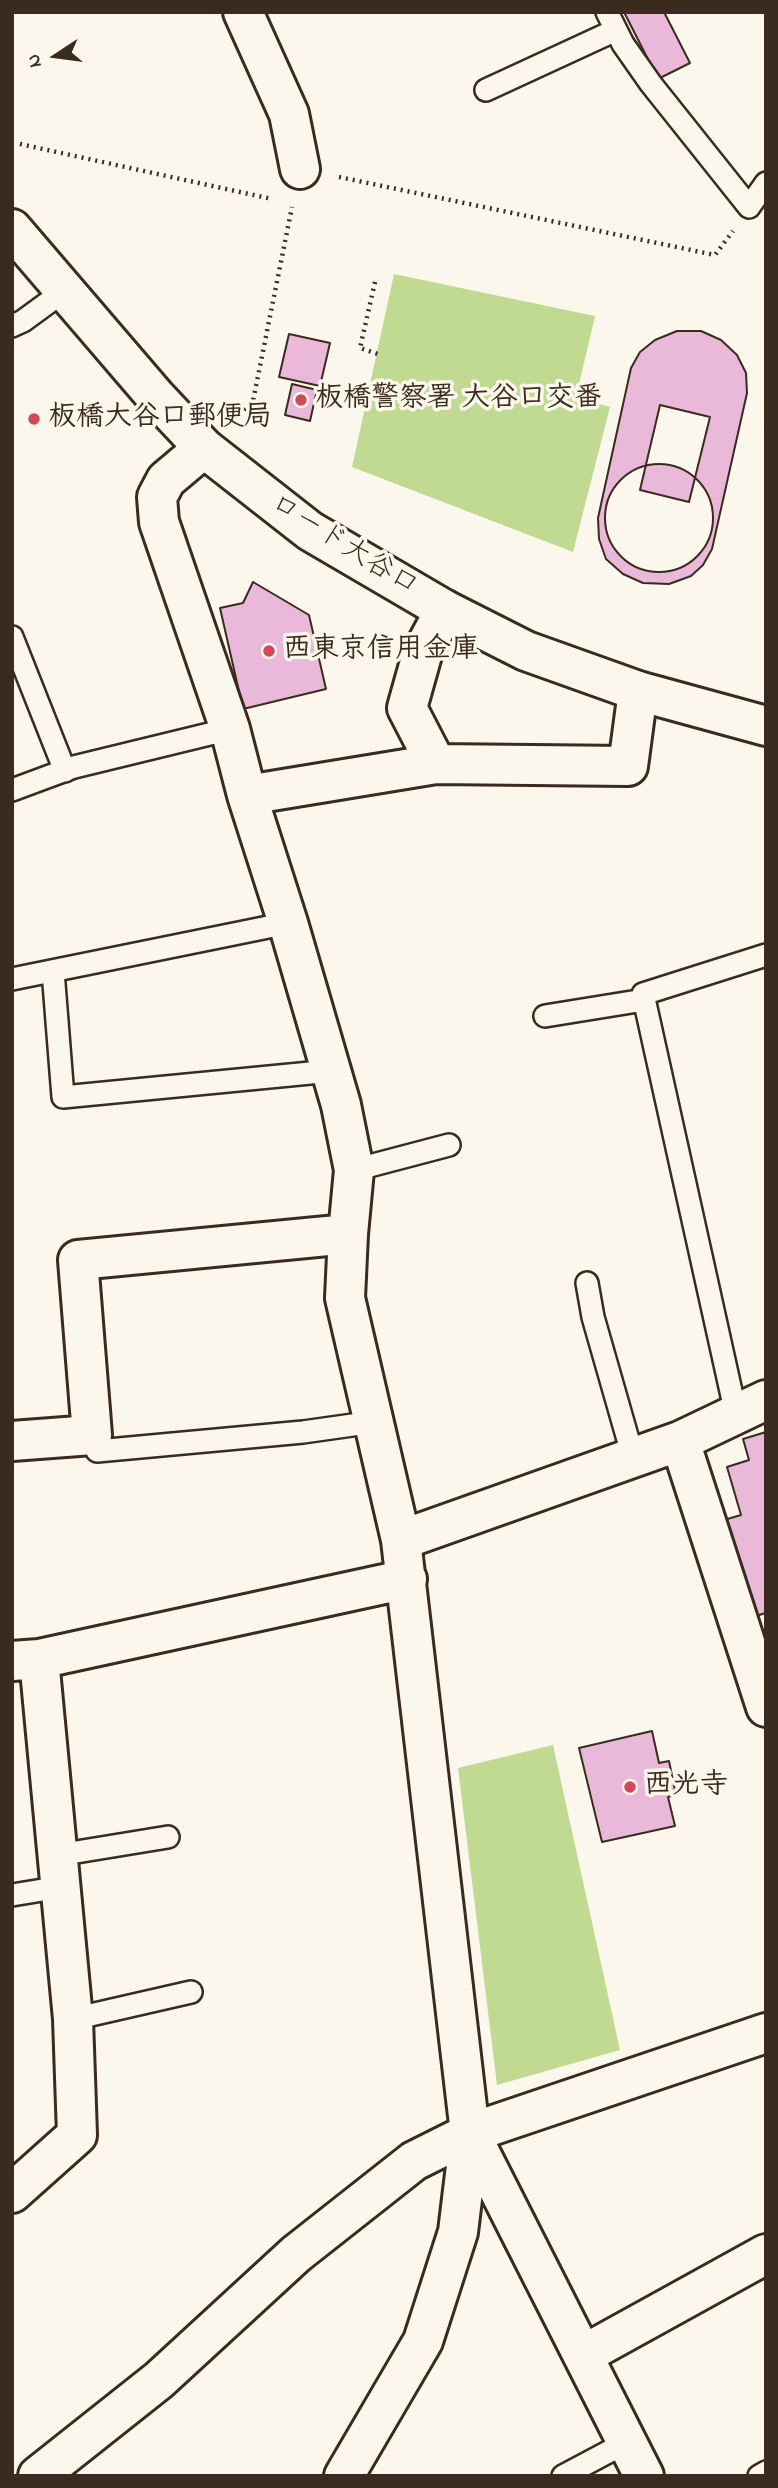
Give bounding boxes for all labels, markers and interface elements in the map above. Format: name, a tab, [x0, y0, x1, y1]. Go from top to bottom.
north arrow	[21, 21, 91, 91]
text: N	[20, 52, 50, 70]
place label: 板橋警察署 大谷口交番	[315, 383, 602, 417]
marker: 板橋警察署 大谷口交番	[293, 392, 309, 408]
place label: 板橋大谷口郵便局	[48, 402, 272, 436]
marker: 板橋大谷口郵便局	[26, 411, 42, 427]
street label: ロード大谷口	[263, 488, 423, 606]
place label: 西東京信用金庫	[283, 634, 479, 668]
marker: 西東京信用金庫	[261, 643, 277, 659]
place label: 西光寺	[644, 1770, 728, 1804]
marker: 西光寺	[622, 1779, 638, 1795]

